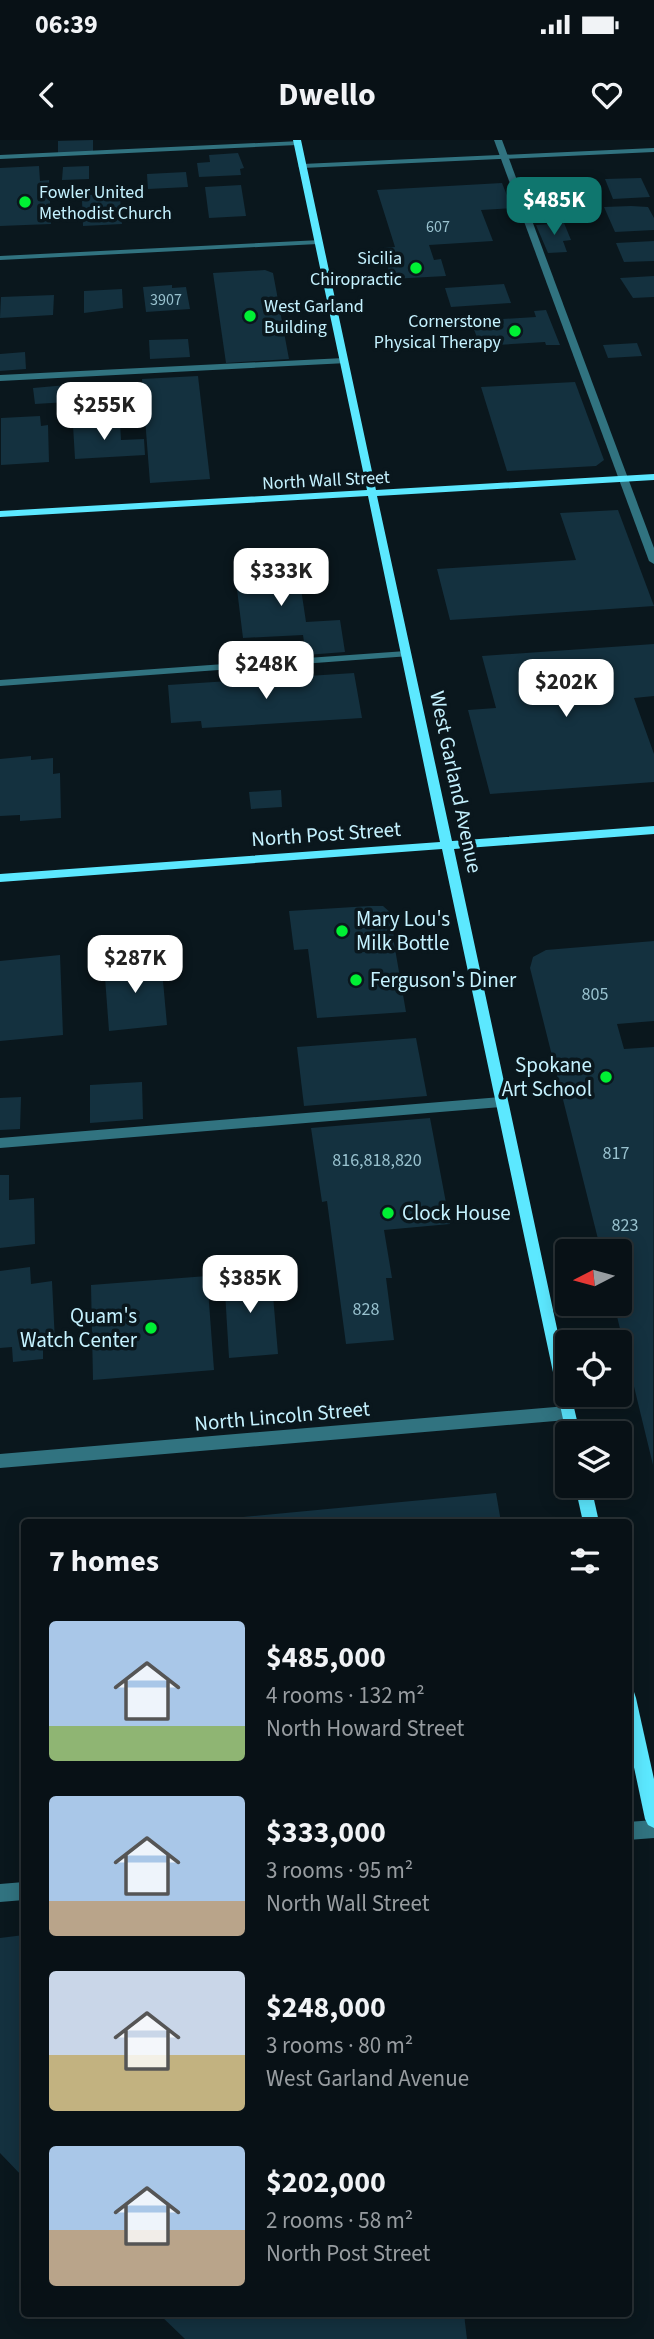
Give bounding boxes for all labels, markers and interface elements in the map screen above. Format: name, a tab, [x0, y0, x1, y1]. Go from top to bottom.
text: 06:39	[35, 6, 98, 43]
text: Dwello	[278, 72, 376, 118]
icon: back	[28, 76, 66, 114]
icon: heart	[588, 76, 626, 114]
pin: $485K	[505, 178, 603, 237]
place label: Fowler United Methodist Church	[39, 180, 172, 226]
text: $485K	[523, 183, 585, 216]
marker: Fowler United Methodist Church	[17, 194, 33, 210]
house number: 607	[426, 216, 450, 238]
place label: Sicilia Chiropractic	[310, 246, 402, 292]
marker: Sicilia Chiropractic	[408, 260, 424, 276]
house number: 3907	[150, 289, 182, 311]
place label: West Garland Building	[264, 294, 364, 340]
marker: West Garland Building	[242, 308, 258, 324]
place label: Cornerstone Physical Therapy	[374, 309, 502, 355]
marker: Cornerstone Physical Therapy	[507, 323, 523, 339]
pin: $255K	[55, 383, 153, 442]
text: $255K	[73, 388, 135, 421]
street label: North Wall Street	[261, 465, 391, 496]
pin: $333K	[232, 548, 330, 608]
text: $333K	[250, 554, 312, 587]
pin: $248K	[217, 642, 315, 701]
text: $248K	[235, 647, 297, 680]
pin: $202K	[517, 660, 615, 719]
text: $202K	[535, 665, 597, 698]
street label: West Garland Avenue	[422, 688, 490, 876]
street label: North Post Street	[250, 814, 402, 854]
place label: Mary Lou's Milk Bottle	[356, 904, 450, 958]
marker: Mary Lou's Milk Bottle	[334, 923, 350, 939]
pin: $287K	[86, 936, 184, 995]
text: $287K	[104, 941, 166, 974]
place label: Ferguson's Diner	[370, 965, 517, 995]
marker: Ferguson's Diner	[348, 972, 364, 988]
house number: 805	[582, 982, 608, 1007]
place label: Spokane Art School	[502, 1050, 592, 1104]
marker: Spokane Art School	[598, 1069, 614, 1085]
house number: 817	[603, 1141, 629, 1166]
house number: 816,818,820	[332, 1148, 422, 1173]
place label: Clock House	[402, 1198, 511, 1228]
marker: Clock House	[380, 1205, 396, 1221]
house number: 823	[612, 1213, 638, 1238]
north arrow	[555, 1239, 632, 1316]
map controls	[555, 1239, 632, 1498]
pin: $385K	[201, 1256, 299, 1315]
text: $385K	[219, 1261, 281, 1294]
house number: 828	[353, 1297, 379, 1322]
place label: Quam's Watch Center	[20, 1301, 138, 1355]
marker: Quam's Watch Center	[143, 1320, 159, 1336]
button: locate	[555, 1330, 632, 1407]
street label: North Lincoln Street	[193, 1393, 371, 1439]
button: layers	[555, 1421, 632, 1498]
text: 7 homes	[49, 1540, 159, 1583]
icon: filters	[566, 1542, 604, 1580]
text: $485,000	[266, 1636, 386, 1679]
icon: home	[105, 1649, 189, 1733]
text: 4 rooms · 132 m²	[266, 1679, 425, 1712]
text: North Howard Street	[266, 1712, 464, 1745]
text: $333,000	[266, 1811, 386, 1854]
icon: home	[105, 1824, 189, 1908]
text: 3 rooms · 95 m²	[266, 1854, 413, 1887]
text: North Wall Street	[266, 1887, 429, 1920]
text: $248,000	[266, 1986, 386, 2029]
icon: home	[105, 1999, 189, 2083]
text: 3 rooms · 80 m²	[266, 2029, 413, 2062]
text: West Garland Avenue	[266, 2062, 469, 2095]
text: $202,000	[266, 2161, 386, 2204]
icon: home	[105, 2174, 189, 2258]
text: 2 rooms · 58 m²	[266, 2204, 413, 2237]
text: North Post Street	[266, 2237, 430, 2270]

